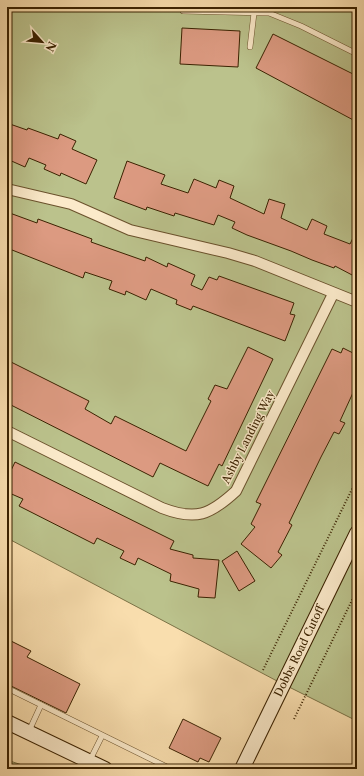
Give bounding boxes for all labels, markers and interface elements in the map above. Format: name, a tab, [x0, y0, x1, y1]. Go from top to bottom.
north arrow	[22, 22, 62, 62]
text: N	[42, 39, 59, 54]
street label: Ashby Landing Way	[218, 387, 278, 487]
street label: Dobbs Road Cutoff	[271, 602, 328, 699]

